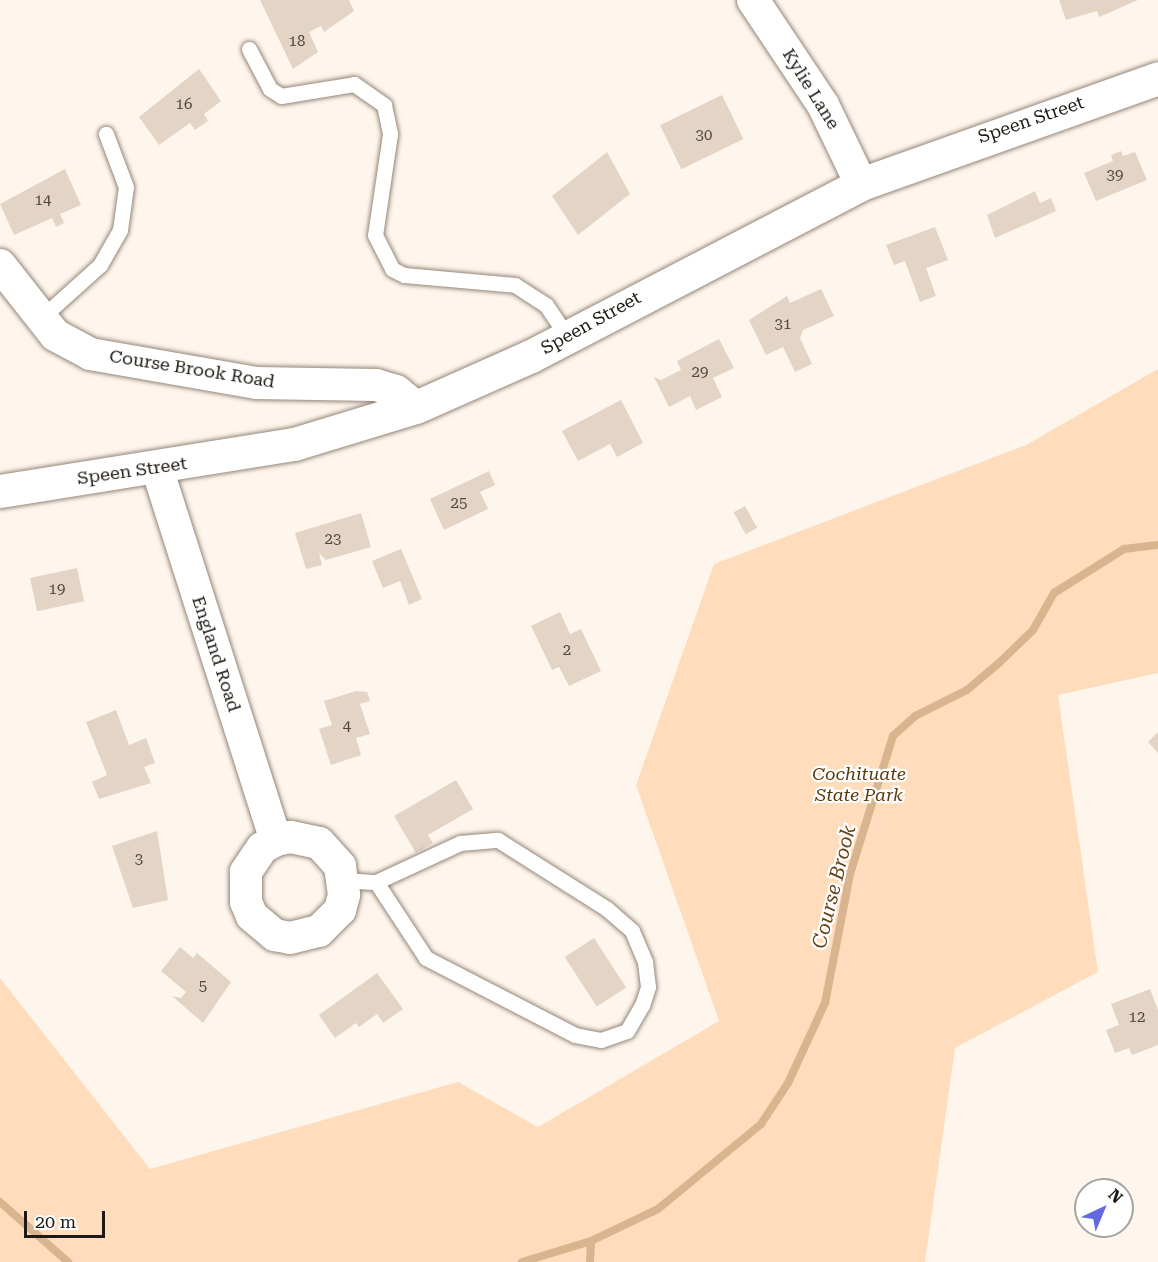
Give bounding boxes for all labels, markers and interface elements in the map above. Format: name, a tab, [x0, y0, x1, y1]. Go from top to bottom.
house number: 18	[289, 33, 305, 51]
street label: Kylie Lane	[778, 45, 844, 133]
street label: Speen Street	[975, 92, 1087, 148]
house number: 16	[176, 96, 192, 114]
house number: 30	[696, 127, 712, 145]
house number: 39	[1107, 167, 1123, 185]
house number: 14	[35, 192, 51, 210]
street label: Speen Street	[537, 287, 645, 359]
house number: 31	[775, 316, 791, 334]
street label: Course Brook Road	[108, 345, 276, 393]
house number: 29	[692, 364, 708, 382]
street label: Speen Street	[76, 453, 188, 489]
house number: 25	[451, 495, 467, 513]
house number: 23	[325, 531, 341, 549]
house number: 19	[49, 581, 65, 599]
street label: England Road	[187, 593, 245, 715]
house number: 2	[563, 642, 571, 660]
house number: 4	[343, 718, 351, 736]
park label: Cochituate State Park	[812, 764, 906, 806]
water label: Course Brook	[807, 823, 861, 951]
house number: 3	[135, 851, 143, 869]
house number: 5	[199, 978, 207, 996]
house number: 12	[1129, 1009, 1145, 1027]
north arrow	[1074, 1178, 1134, 1238]
text: N	[1104, 1185, 1126, 1207]
scale bar	[27, 1199, 108, 1237]
text: 20 m	[35, 1211, 76, 1232]

